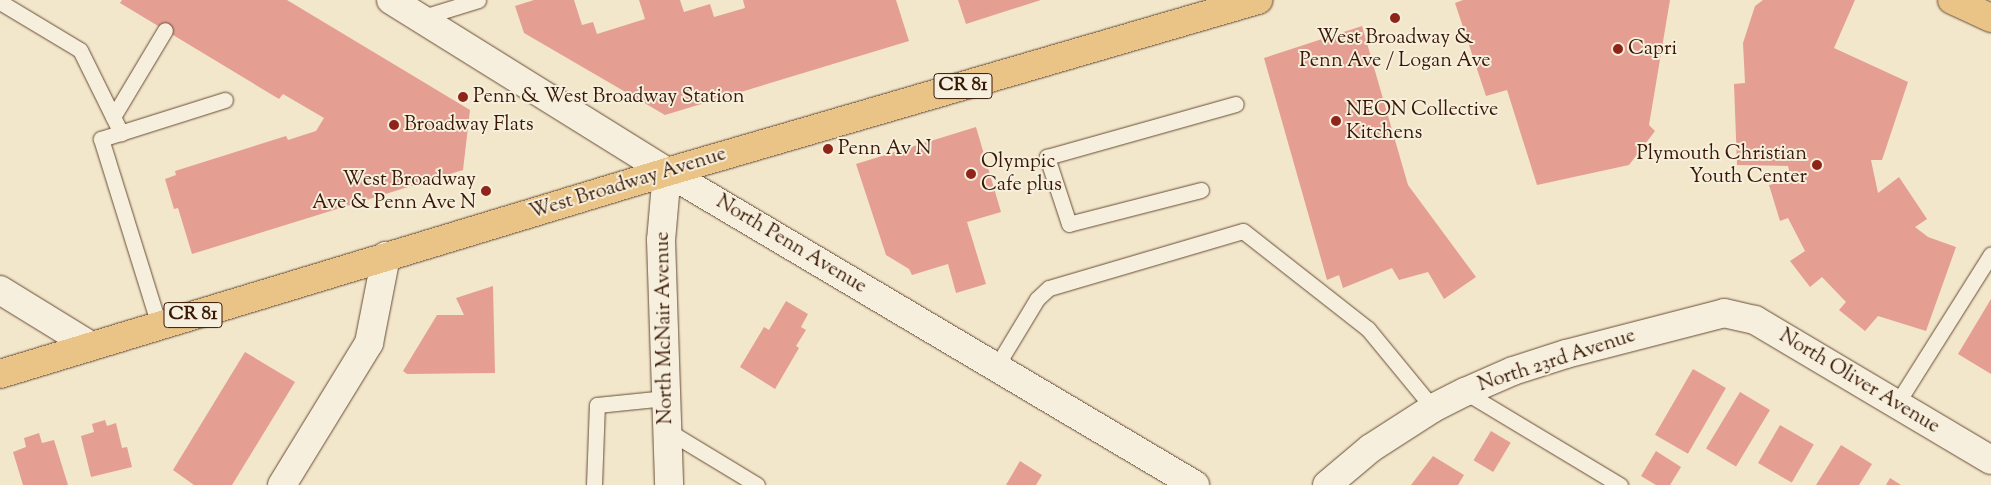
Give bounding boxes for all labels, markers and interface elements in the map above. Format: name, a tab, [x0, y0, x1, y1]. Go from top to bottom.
marker: West Broadway & Penn Ave / Logan Ave	[1389, 12, 1401, 24]
place label: West Broadway & Penn Ave / Logan Ave	[1299, 26, 1491, 73]
place label: Capri	[1628, 37, 1677, 61]
marker: Capri	[1612, 43, 1624, 55]
road number: CR 81	[933, 70, 993, 102]
place label: Penn & West Broadway Station	[473, 85, 745, 109]
marker: Penn & West Broadway Station	[457, 91, 469, 103]
place label: NEON Collective Kitchens	[1346, 98, 1498, 145]
place label: Broadway Flats	[404, 113, 534, 137]
marker: NEON Collective Kitchens	[1330, 115, 1342, 127]
marker: Broadway Flats	[388, 119, 400, 131]
place label: Penn Av N	[838, 137, 931, 161]
place label: Plymouth Christian Youth Center	[1636, 142, 1807, 189]
street label: West Broadway Avenue	[527, 143, 729, 225]
marker: Penn Av N	[822, 143, 834, 155]
place label: Olympic Cafe plus	[981, 150, 1062, 197]
marker: Plymouth Christian Youth Center	[1811, 159, 1823, 171]
place label: West Broadway Ave & Penn Ave N	[312, 168, 476, 215]
marker: Olympic Cafe plus	[965, 168, 977, 180]
marker: West Broadway Ave & Penn Ave N	[480, 185, 492, 197]
street label: North Penn Avenue	[711, 191, 871, 299]
street label: North McNair Avenue	[651, 231, 679, 425]
road number: CR 81	[163, 298, 223, 332]
street label: North 23rd Avenue	[1475, 324, 1639, 398]
street label: North Oliver Avenue	[1774, 325, 1944, 439]

